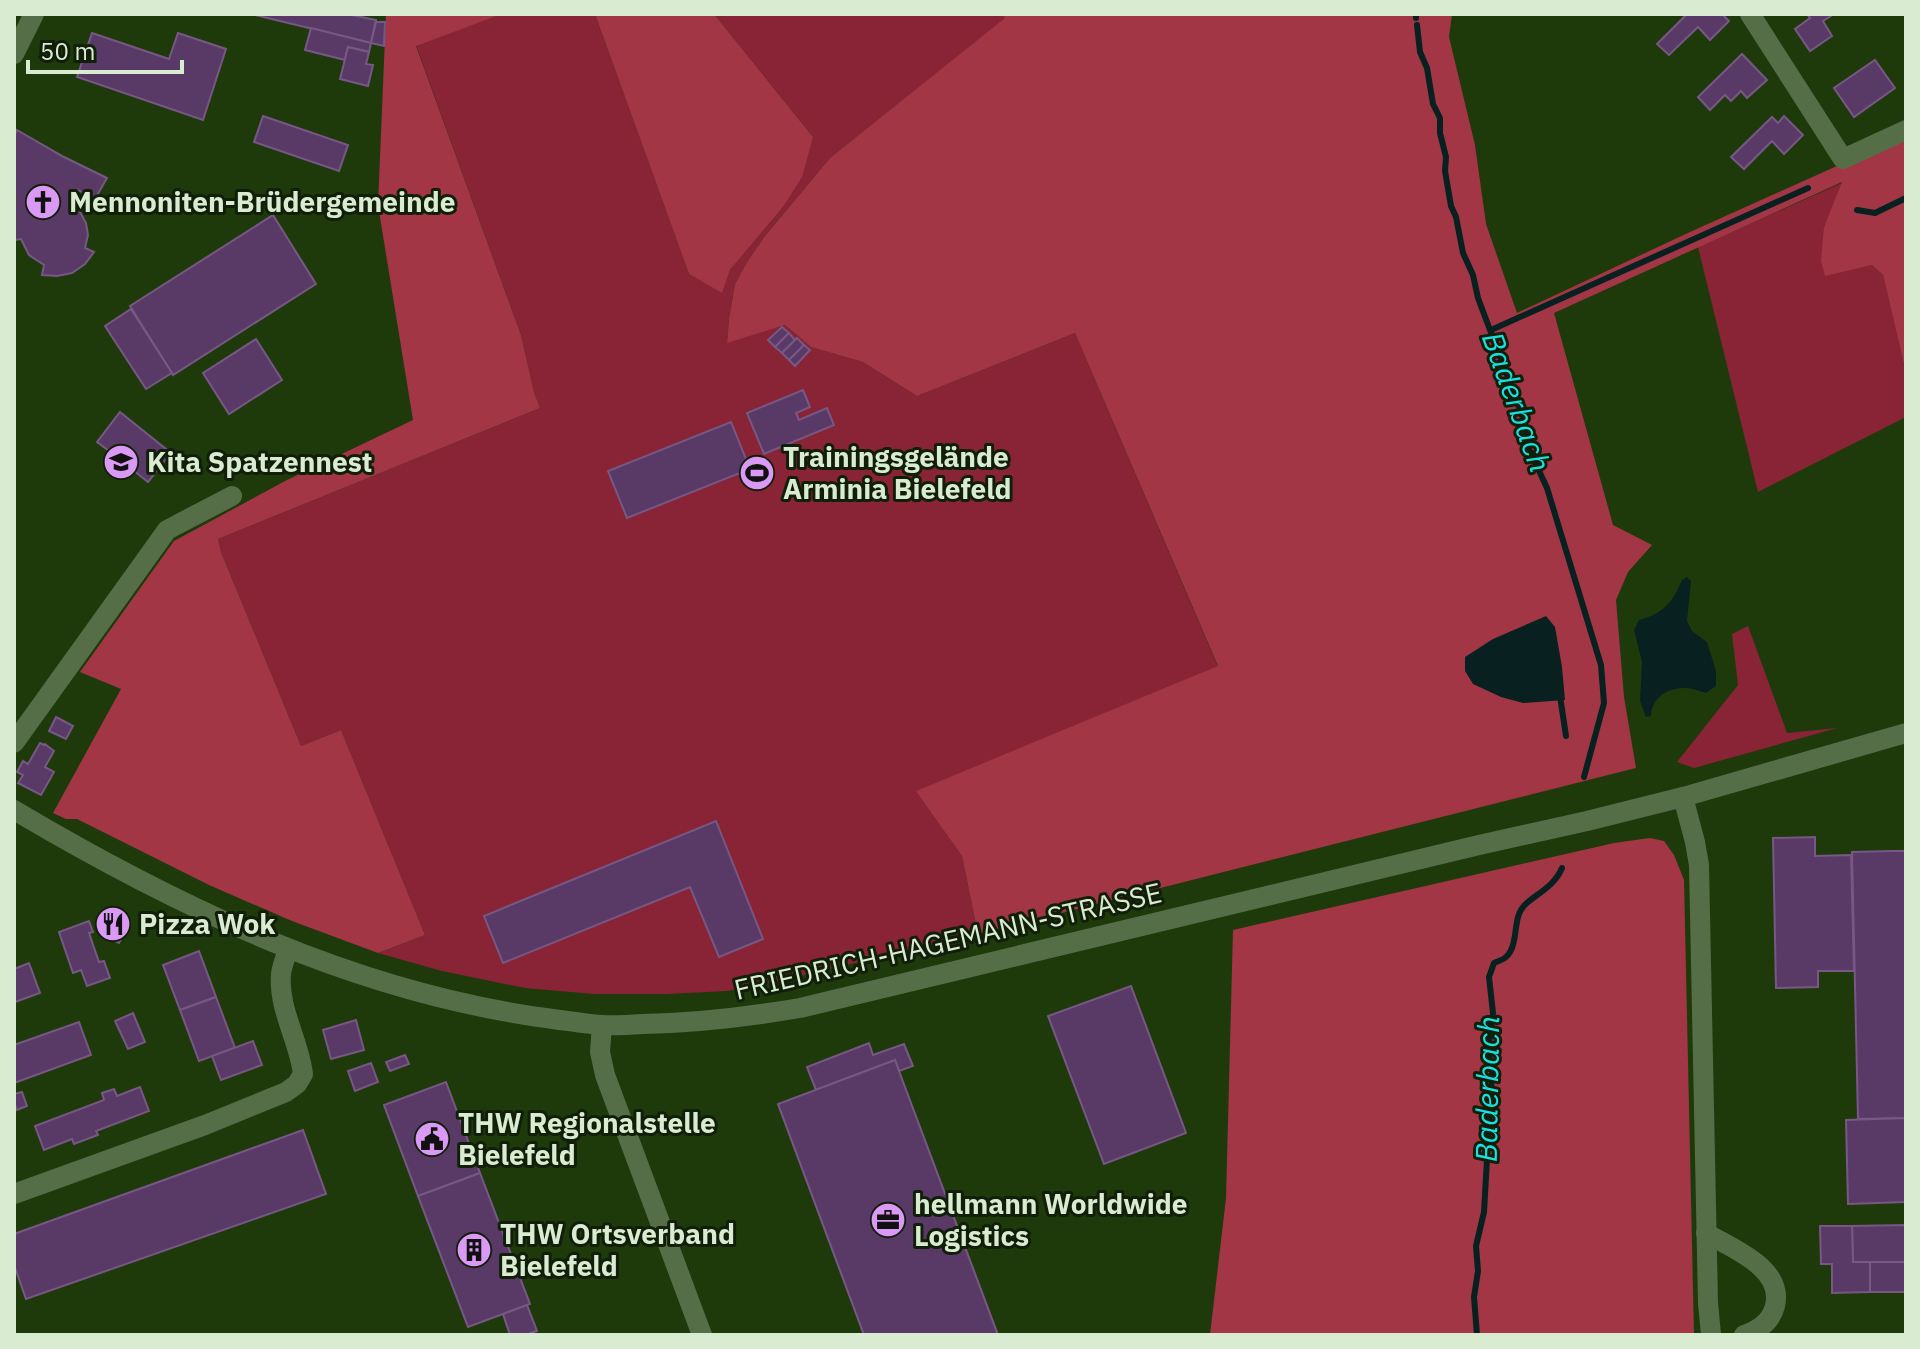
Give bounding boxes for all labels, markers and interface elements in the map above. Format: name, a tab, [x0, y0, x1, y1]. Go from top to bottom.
scale bar	[28, 24, 182, 74]
text: 50 m	[40, 35, 95, 67]
church icon: Mennoniten-Brüdergemeinde	[24, 183, 62, 221]
place label: Mennoniten-Brüdergemeinde	[69, 183, 455, 220]
water label: Baderbach	[1474, 326, 1561, 477]
place label: Trainingsgelände Arminia Bielefeld	[783, 438, 1012, 507]
school or university icon: Kita Spatzennest	[102, 443, 140, 481]
place label: Kita Spatzennest	[147, 443, 372, 480]
sports icon: Trainingsgelände Arminia Bielefeld	[738, 454, 776, 492]
street label: FRIEDRICH-HAGEMANN-STRASSE	[730, 873, 1165, 1008]
restaurant icon: Pizza Wok	[94, 905, 132, 943]
place label: Pizza Wok	[139, 905, 276, 942]
water label: Baderbach	[1466, 1016, 1507, 1162]
place label: THW Regionalstelle Bielefeld	[458, 1104, 716, 1173]
public building icon: THW Regionalstelle Bielefeld	[413, 1120, 451, 1158]
place label: hellmann Worldwide Logistics	[914, 1185, 1188, 1254]
office icon: hellmann Worldwide Logistics	[869, 1201, 907, 1239]
place label: THW Ortsverband Bielefeld	[500, 1215, 735, 1284]
building icon: THW Ortsverband Bielefeld	[455, 1231, 493, 1269]

